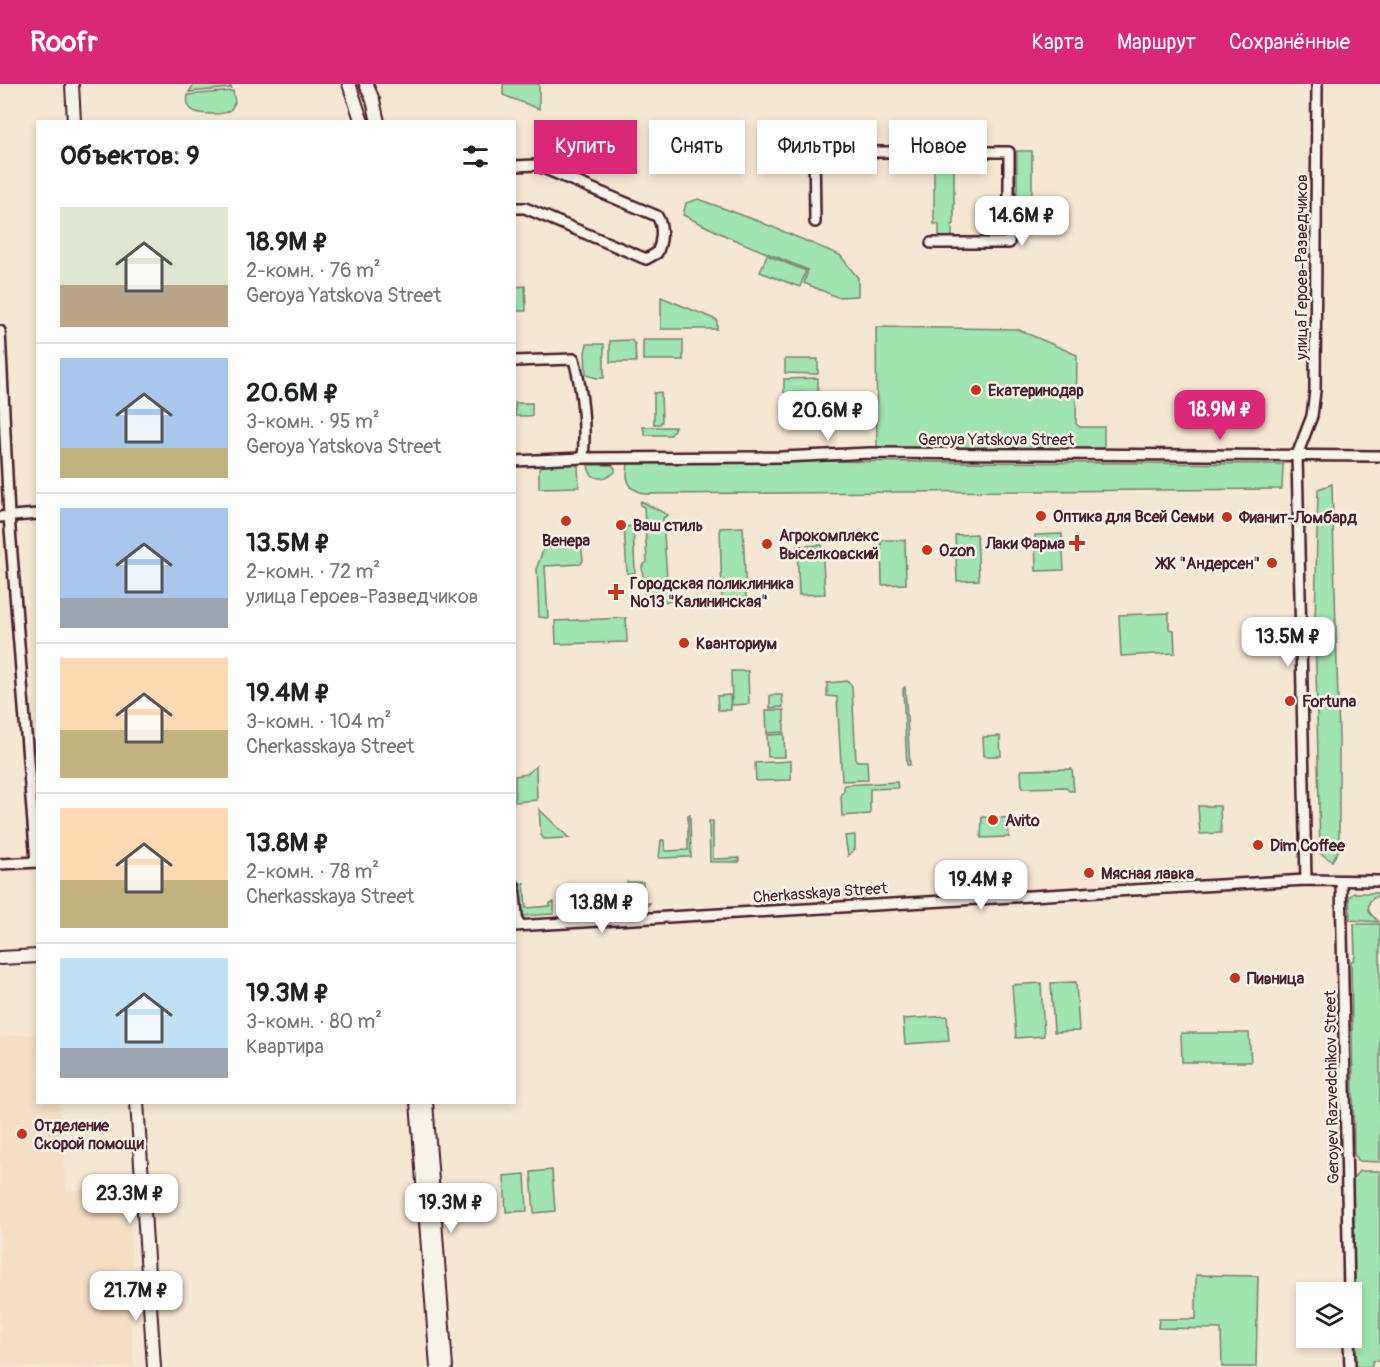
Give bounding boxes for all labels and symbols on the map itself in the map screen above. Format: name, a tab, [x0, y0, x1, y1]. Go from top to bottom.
street label: улица Героев-Разведчиков	[1292, 174, 1312, 361]
pin: 14.6M ₽	[967, 196, 1077, 247]
place label: Екатеринодар	[988, 381, 1084, 401]
marker: Екатеринодар	[969, 383, 983, 397]
pin: 18.9M ₽	[1165, 390, 1275, 441]
pin: 20.6M ₽	[773, 391, 883, 442]
street label: Geroya Yatskova Street	[918, 430, 1075, 450]
place label: Оптика для Всей Семьи	[1053, 507, 1215, 527]
place label: Фианит-Ломбард	[1238, 508, 1357, 528]
marker: Оптика для Всей Семьи	[1034, 509, 1048, 523]
marker: Фианит-Ломбард	[1220, 510, 1234, 524]
marker: Венера	[559, 514, 573, 528]
place label: Ваш стиль	[633, 516, 703, 536]
marker: Ваш стиль	[614, 518, 628, 532]
place label: Агрокомплекс Выселковский	[779, 526, 879, 564]
place label: Венера	[542, 531, 590, 551]
place label: Лаки Фарма	[984, 534, 1066, 554]
marker: Лаки Фарма	[1070, 536, 1084, 550]
marker: Агрокомплекс Выселковский	[760, 537, 774, 551]
place label: Ozon	[939, 541, 975, 561]
marker: Ozon	[920, 543, 934, 557]
place label: ЖК "Андерсен"	[1154, 554, 1260, 574]
marker: ЖК "Андерсен"	[1265, 556, 1279, 570]
place label: Городская поликлиника №13 "Калининская"	[630, 574, 794, 612]
marker: Городская поликлиника №13 "Калининская"	[607, 583, 625, 601]
pin: 13.5M ₽	[1233, 617, 1343, 668]
place label: Кванториум	[696, 634, 777, 654]
marker: Кванториум	[677, 636, 691, 650]
place label: Fortuna	[1302, 692, 1357, 712]
marker: Fortuna	[1283, 694, 1297, 708]
place label: Avito	[1005, 811, 1040, 831]
marker: Avito	[986, 813, 1000, 827]
place label: Dim Coffee	[1270, 836, 1346, 856]
marker: Dim Coffee	[1251, 838, 1265, 852]
pin: 19.4M ₽	[926, 860, 1036, 911]
place label: Мясная лавка	[1101, 864, 1195, 884]
marker: Мясная лавка	[1082, 866, 1096, 880]
street label: Cherkasskaya Street	[752, 878, 888, 908]
pin: 13.8M ₽	[547, 883, 657, 934]
place label: Пивница	[1247, 969, 1305, 989]
marker: Пивница	[1228, 971, 1242, 985]
street label: Geroyev Razvedchikov Street	[1320, 989, 1344, 1184]
place label: Отделение Скорой помощи	[34, 1116, 145, 1154]
marker: Отделение Скорой помощи	[15, 1127, 29, 1141]
pin: 23.3M ₽	[75, 1174, 185, 1225]
pin: 19.3M ₽	[396, 1183, 506, 1234]
pin: 21.7M ₽	[81, 1271, 191, 1322]

